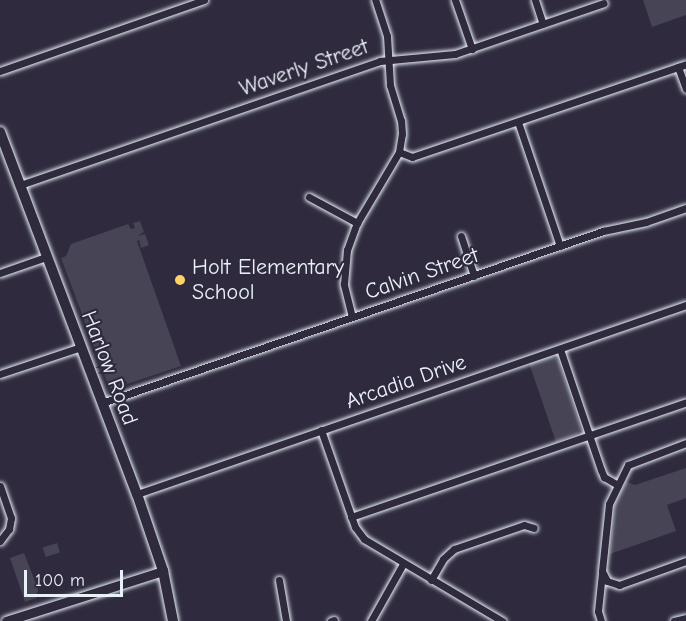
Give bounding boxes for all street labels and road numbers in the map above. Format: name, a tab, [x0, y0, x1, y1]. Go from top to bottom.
street label: Waverly Street	[236, 34, 372, 102]
street label: Calvin Street	[362, 242, 482, 306]
street label: Harlow Road	[75, 307, 143, 429]
street label: Arcadia Drive	[342, 349, 470, 415]

